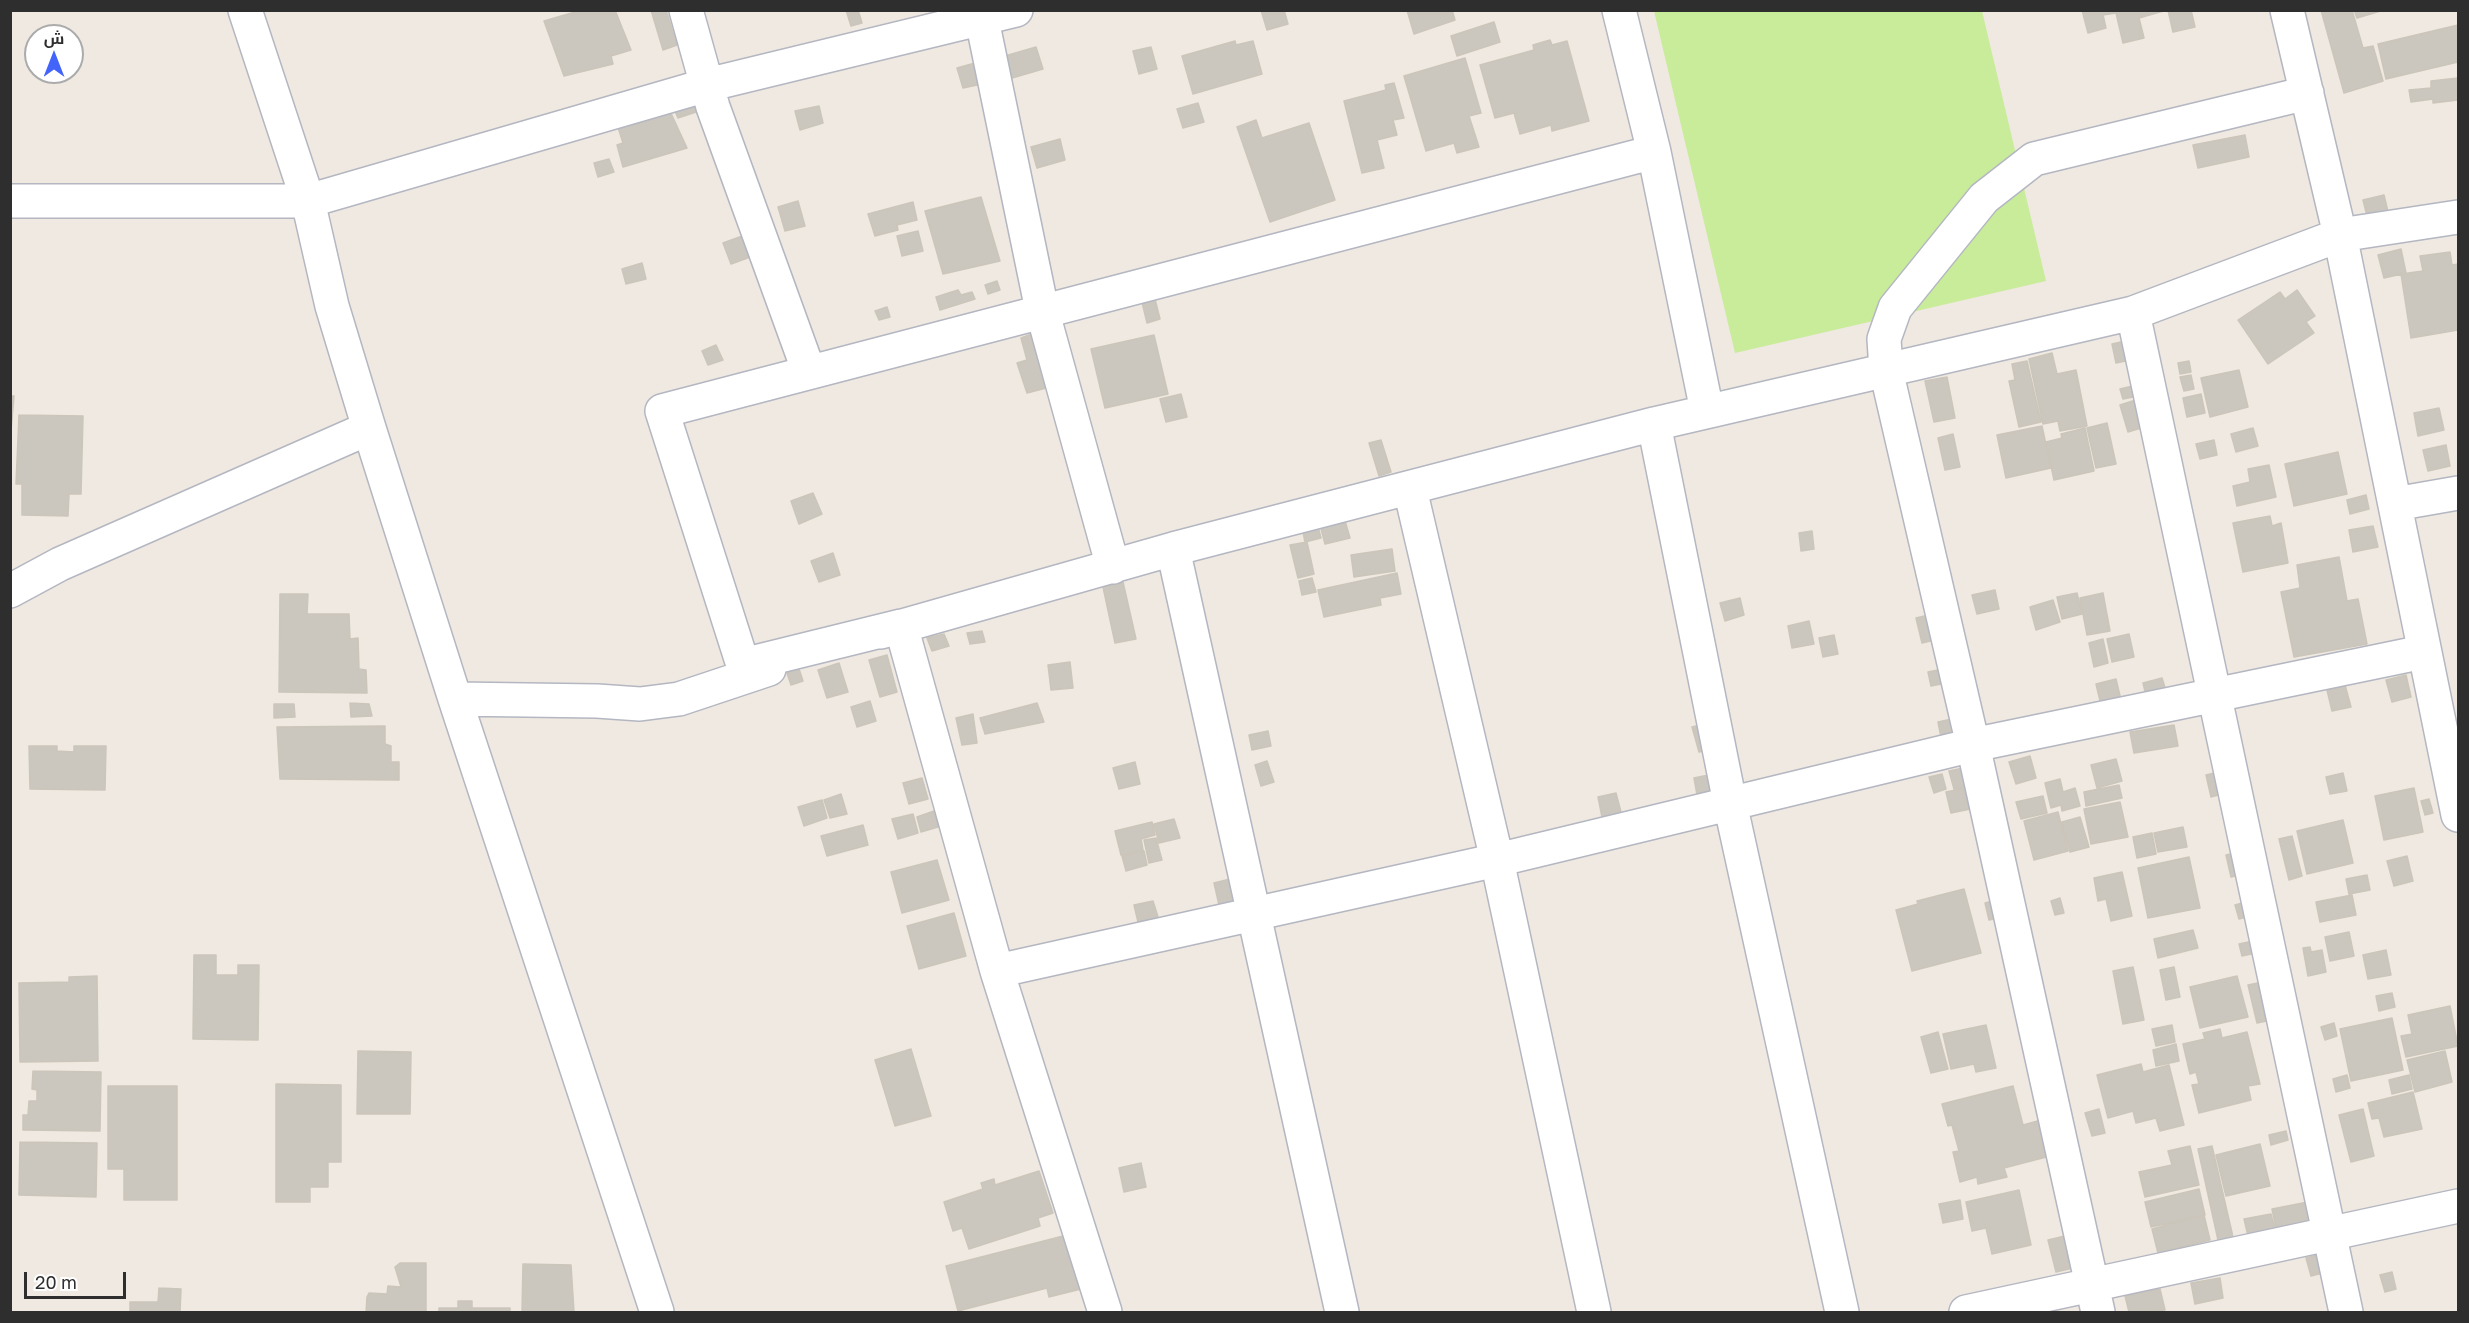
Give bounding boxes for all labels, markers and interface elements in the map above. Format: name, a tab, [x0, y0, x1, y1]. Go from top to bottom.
north arrow	[24, 24, 84, 84]
text: ش	[44, 28, 64, 48]
scale bar	[27, 1260, 129, 1298]
text: 20 m	[35, 1271, 77, 1293]

